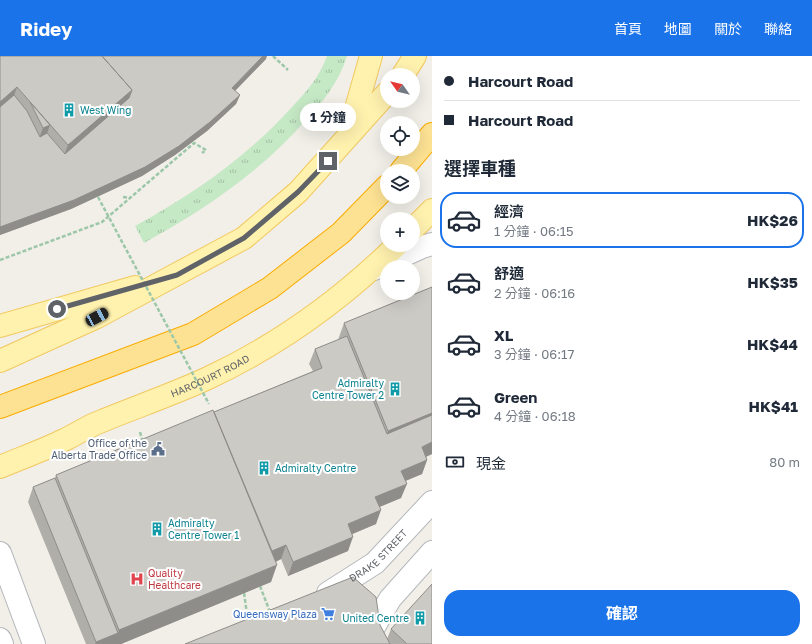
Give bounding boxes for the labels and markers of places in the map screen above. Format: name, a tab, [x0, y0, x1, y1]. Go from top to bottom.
building icon: West Wing	[61, 102, 77, 118]
place label: West Wing	[80, 104, 131, 116]
place label: Admiralty Centre Tower 2	[312, 377, 384, 401]
building icon: Admiralty Centre Tower 2	[387, 381, 403, 397]
place label: Office of the Alberta Trade Office	[51, 437, 147, 461]
public building icon: Office of the Alberta Trade Office	[150, 441, 166, 457]
building icon: Admiralty Centre	[256, 460, 272, 476]
place label: Admiralty Centre	[275, 462, 356, 474]
place label: Admiralty Centre Tower 1	[168, 517, 239, 541]
building icon: Admiralty Centre Tower 1	[149, 521, 165, 537]
place label: Quality Healthcare	[148, 567, 201, 591]
hospital icon: Quality Healthcare	[129, 571, 145, 587]
supermarket icon: Queensway Plaza	[320, 606, 336, 622]
place label: Queensway Plaza	[233, 608, 317, 620]
building icon: United Centre	[412, 610, 428, 626]
place label: United Centre	[342, 612, 409, 624]

